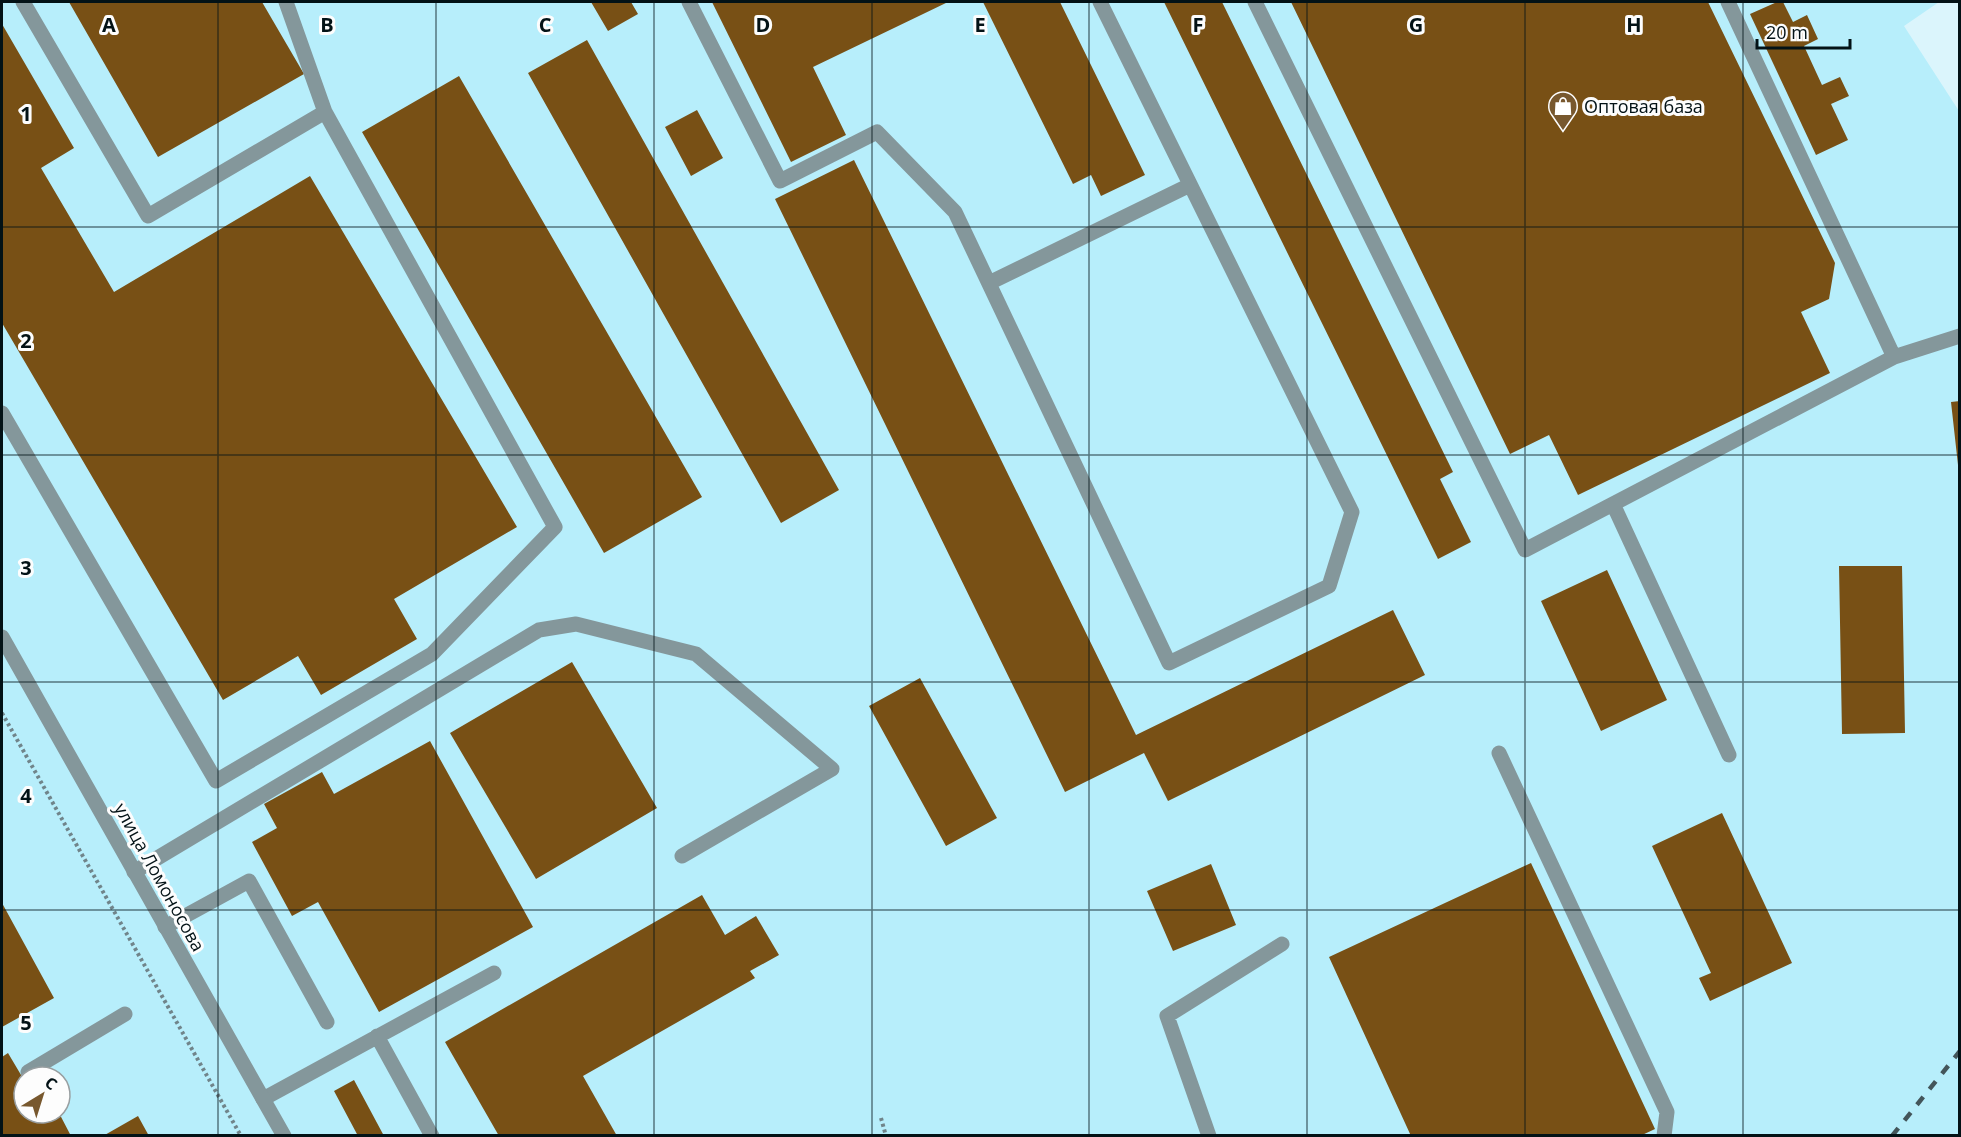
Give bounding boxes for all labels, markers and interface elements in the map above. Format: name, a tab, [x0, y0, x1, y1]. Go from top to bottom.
text: A	[102, 11, 116, 38]
text: B	[320, 11, 334, 38]
text: C	[539, 11, 552, 38]
text: D	[756, 11, 770, 38]
text: E	[974, 11, 986, 38]
text: F	[1193, 11, 1203, 38]
text: G	[1409, 11, 1423, 38]
text: H	[1626, 11, 1642, 38]
scale bar	[1757, 12, 1850, 50]
text: 20 m	[1766, 20, 1808, 44]
shop icon: Оптовая база	[1547, 90, 1579, 132]
place label: Оптовая база	[1584, 94, 1703, 118]
text: 1	[20, 100, 32, 127]
text: 2	[20, 327, 32, 354]
text: 3	[20, 554, 32, 581]
text: 4	[20, 782, 32, 809]
street label: улица Ломоносова	[109, 798, 211, 956]
text: 5	[20, 1009, 32, 1036]
north arrow	[12, 1065, 72, 1125]
text: С	[40, 1071, 62, 1095]

